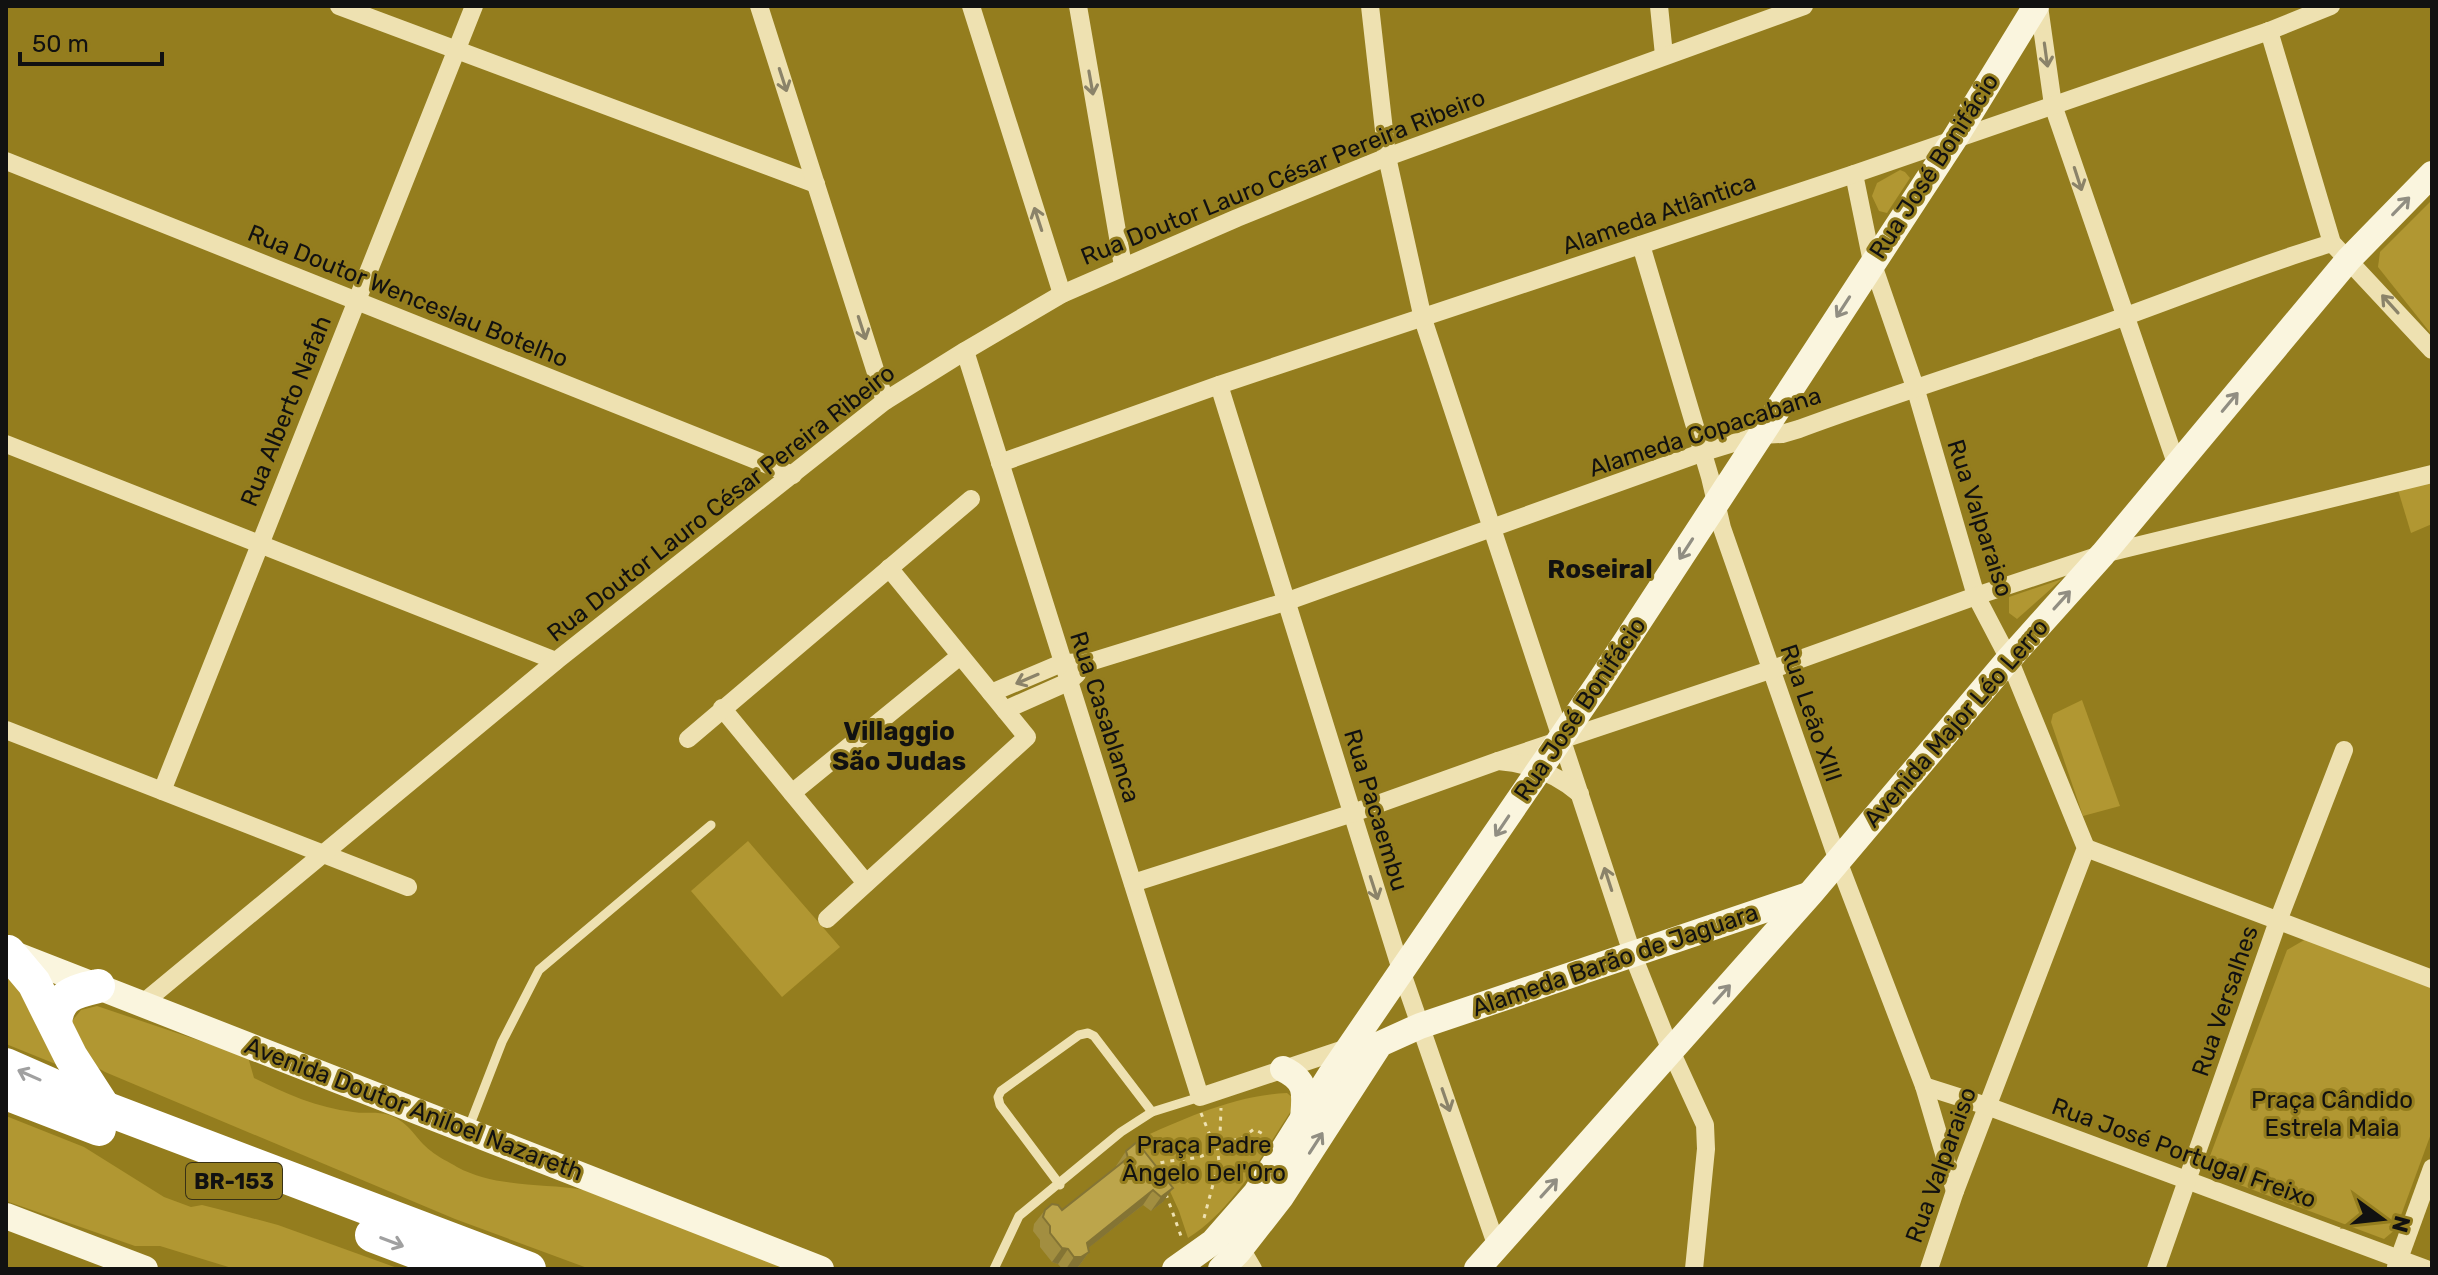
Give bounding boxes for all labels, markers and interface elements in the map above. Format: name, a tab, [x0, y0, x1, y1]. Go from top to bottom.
scale bar	[20, 16, 162, 66]
text: 50 m	[32, 30, 89, 58]
one-way arrow	[2039, 42, 2054, 67]
one-way arrow	[776, 67, 791, 93]
street label: Rua José Bonifácio	[1864, 68, 2004, 264]
one-way arrow	[1085, 70, 1100, 95]
street label: Rua Doutor Lauro César Pereira Ribeiro	[1077, 83, 1489, 271]
one-way arrow	[2071, 166, 2086, 191]
street label: Alameda Atlântica	[1559, 168, 1759, 260]
one-way arrow	[2391, 197, 2410, 216]
one-way arrow	[1030, 207, 1045, 233]
street label: Rua Doutor Wenceslau Botelho	[244, 219, 572, 373]
one-way arrow	[2382, 295, 2400, 315]
one-way arrow	[1835, 296, 1851, 318]
street label: Rua Alberto Nafah	[235, 312, 337, 510]
one-way arrow	[856, 315, 870, 340]
street label: Rua Doutor Lauro César Pereira Ribeiro	[542, 359, 900, 647]
street label: Alameda Copacabana	[1585, 381, 1825, 483]
one-way arrow	[2221, 392, 2239, 412]
street label: Rua Valparaiso	[1941, 436, 2019, 600]
one-way arrow	[1678, 537, 1694, 560]
district label: Roseiral	[1547, 554, 1653, 585]
one-way arrow	[2053, 590, 2071, 610]
street label: Rua José Bonifácio	[1508, 612, 1652, 806]
street label: Avenida Major Léo Lerro	[1858, 613, 2054, 833]
street label: Rua Casablanca	[1064, 628, 1146, 806]
street label: Rua Leão XIII	[1774, 640, 1848, 786]
one-way arrow	[1015, 672, 1040, 687]
district label: Villaggio São Judas	[832, 716, 966, 777]
street label: Rua Pacaembu	[1338, 726, 1414, 894]
one-way arrow	[1494, 814, 1510, 836]
one-way arrow	[1599, 866, 1614, 891]
one-way arrow	[1368, 875, 1383, 900]
street label: Alameda Barão de Jaguara	[1468, 898, 1762, 1022]
street label: Rua Versalhes	[2186, 922, 2264, 1080]
one-way arrow	[1712, 985, 1730, 1005]
street label: Avenida Doutor Aniloel Nazareth	[241, 1031, 587, 1187]
one-way arrow	[18, 1067, 42, 1082]
street label: Rua Valparaiso	[1900, 1083, 1982, 1247]
park label: Praça Cândido Estrela Maia	[2251, 1086, 2413, 1142]
one-way arrow	[1439, 1087, 1454, 1112]
street label: Rua José Portugal Freixo	[2048, 1092, 2320, 1214]
park label: Praça Padre Ângelo Del'Oro	[1122, 1131, 1286, 1187]
one-way arrow	[1308, 1132, 1324, 1154]
road number: BR-153	[186, 1163, 282, 1199]
one-way arrow	[1539, 1179, 1557, 1199]
north arrow	[2342, 1179, 2422, 1259]
text: N	[2386, 1213, 2416, 1235]
one-way arrow	[379, 1236, 404, 1250]

